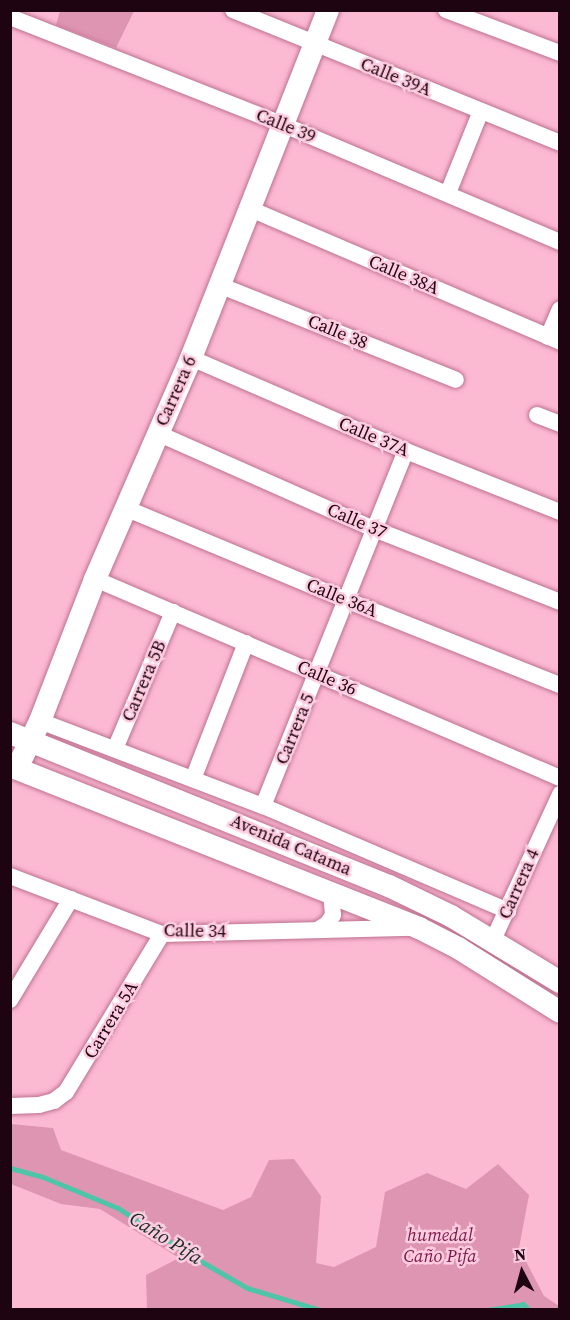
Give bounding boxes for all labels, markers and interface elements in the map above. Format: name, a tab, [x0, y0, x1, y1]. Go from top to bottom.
street label: Calle 39A	[357, 53, 435, 101]
street label: Calle 39	[253, 104, 319, 148]
street label: Calle 38A	[365, 250, 443, 300]
street label: Calle 38	[305, 310, 371, 354]
street label: Carrera 6	[151, 353, 201, 429]
street label: Calle 37A	[335, 412, 413, 462]
street label: Calle 37	[324, 499, 390, 543]
street label: Calle 36A	[303, 574, 381, 622]
street label: Carrera 5B	[117, 637, 171, 725]
street label: Calle 36	[294, 656, 360, 700]
street label: Carrera 5	[271, 690, 319, 768]
street label: Avenida Catama	[227, 810, 355, 880]
street label: Carrera 4	[494, 846, 544, 922]
street label: Calle 34	[164, 920, 226, 942]
street label: Carrera 5A	[79, 977, 143, 1063]
water label: Caño Pifa	[125, 1206, 207, 1270]
park label: humedal Caño Pifa	[403, 1225, 477, 1268]
north arrow	[492, 1242, 552, 1302]
text: N	[513, 1243, 527, 1266]

